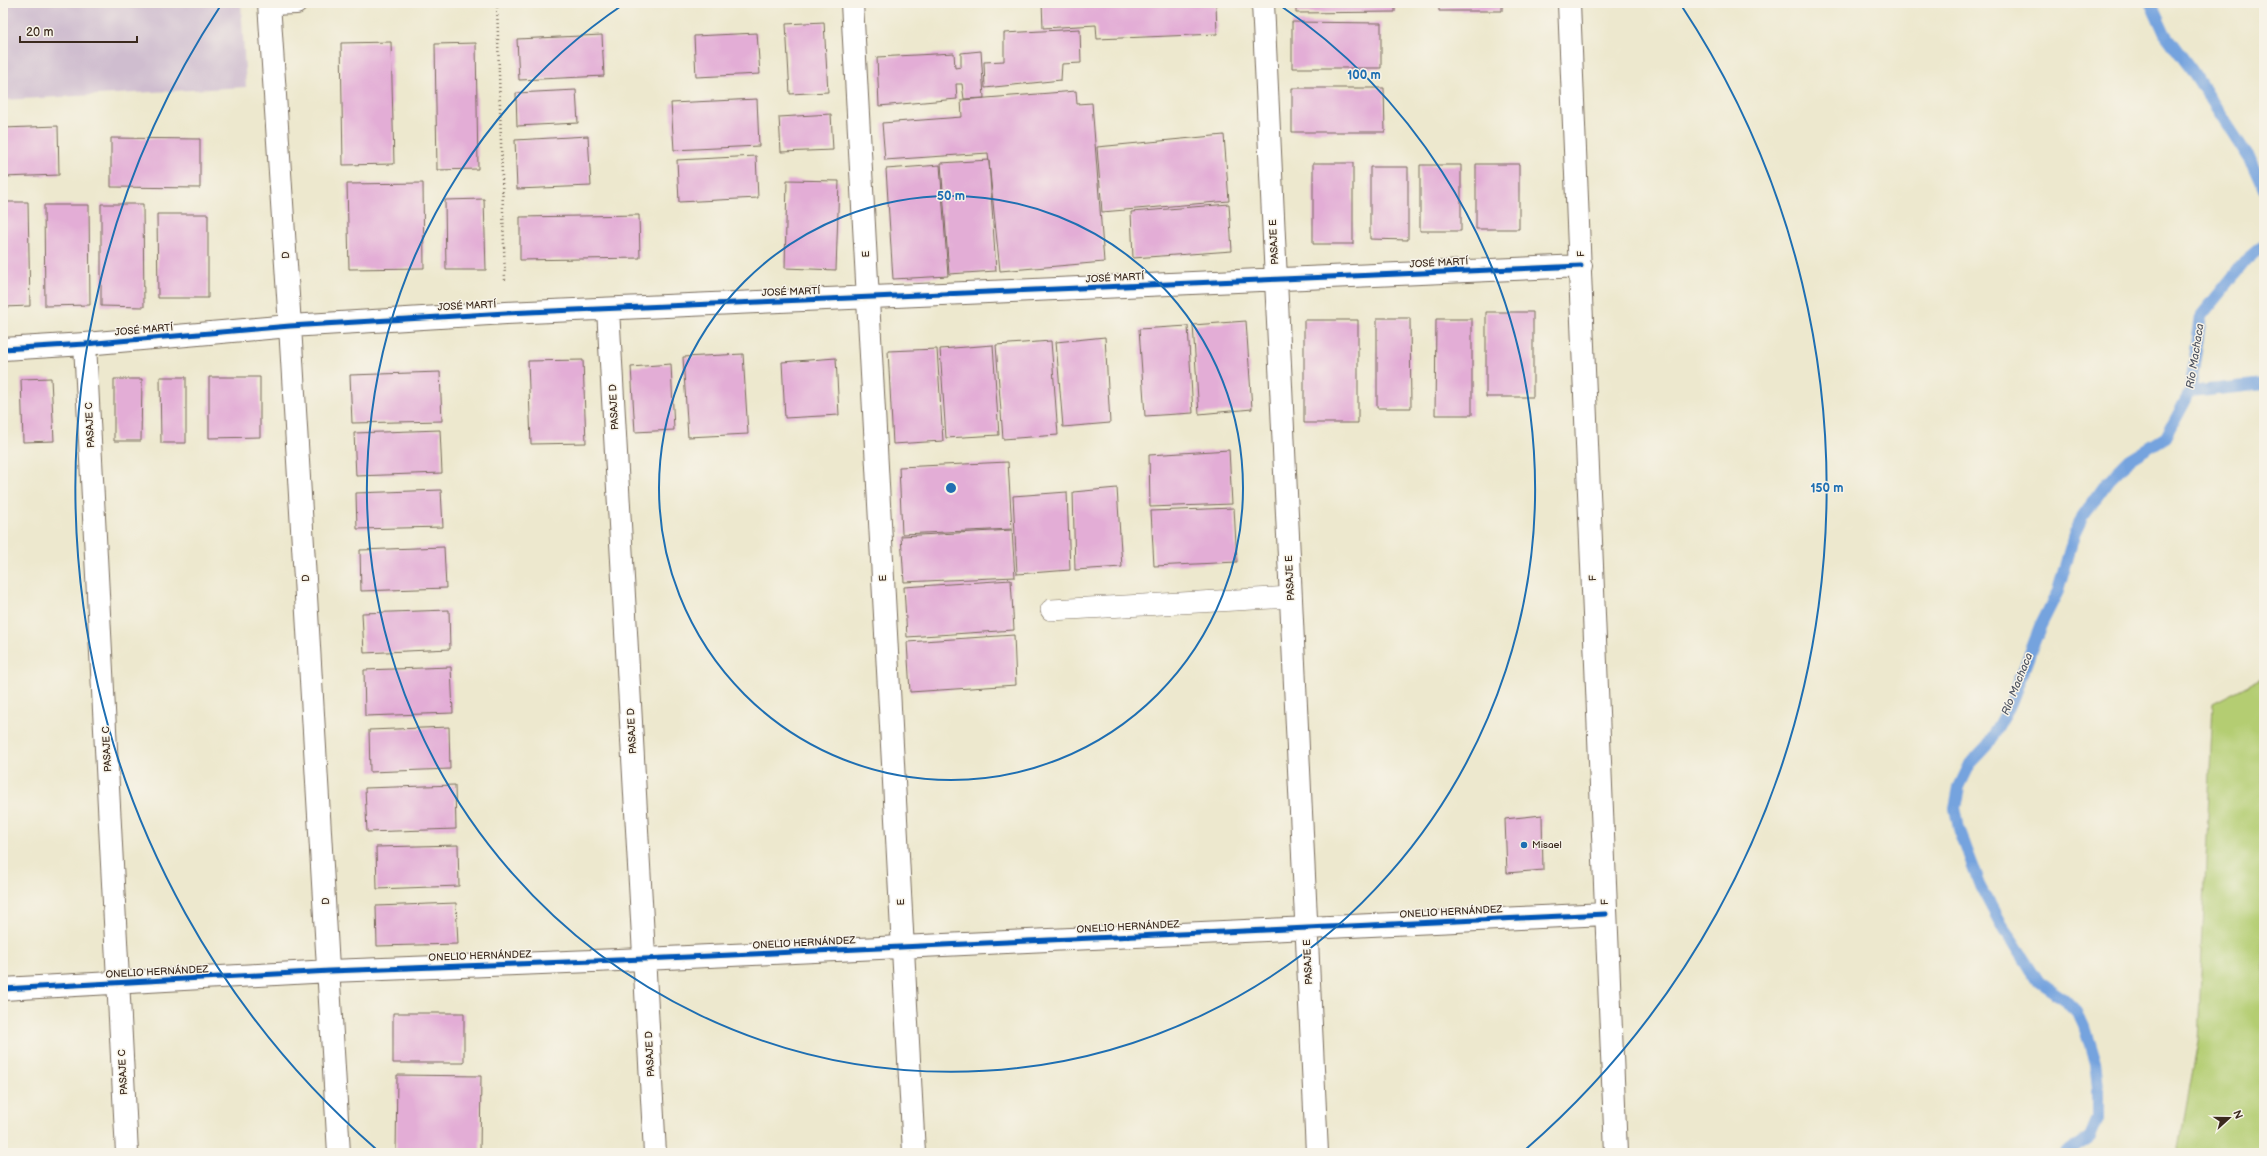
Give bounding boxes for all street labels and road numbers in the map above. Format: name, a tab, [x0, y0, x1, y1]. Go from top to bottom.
street label: PASAJE E	[1267, 219, 1281, 265]
street label: E	[860, 250, 872, 258]
street label: D	[280, 251, 292, 259]
street label: F	[1575, 251, 1587, 257]
street label: JOSÉ MARTÍ	[1409, 255, 1469, 271]
street label: JOSÉ MARTÍ	[1085, 270, 1145, 286]
street label: JOSÉ MARTÍ	[761, 285, 821, 299]
street label: JOSÉ MARTÍ	[437, 298, 497, 314]
street label: JOSÉ MARTÍ	[114, 321, 174, 339]
street label: PASAJE D	[607, 384, 621, 430]
street label: PASAJE C	[83, 402, 97, 448]
street label: PASAJE E	[1283, 555, 1297, 601]
street label: D	[300, 574, 312, 582]
street label: E	[877, 574, 889, 582]
street label: F	[1587, 575, 1599, 581]
street label: PASAJE D	[625, 708, 639, 754]
street label: PASAJE C	[100, 726, 114, 772]
street label: D	[320, 897, 332, 905]
street label: E	[895, 898, 907, 906]
street label: F	[1599, 899, 1611, 905]
street label: ONELIO HERNÁNDEZ	[1399, 903, 1504, 921]
street label: ONELIO HERNÁNDEZ	[1076, 918, 1181, 936]
street label: ONELIO HERNÁNDEZ	[752, 934, 857, 952]
street label: PASAJE E	[1301, 939, 1315, 985]
street label: ONELIO HERNÁNDEZ	[428, 948, 533, 964]
street label: ONELIO HERNÁNDEZ	[105, 963, 210, 981]
street label: PASAJE D	[643, 1031, 657, 1077]
street label: PASAJE C	[116, 1049, 130, 1095]

